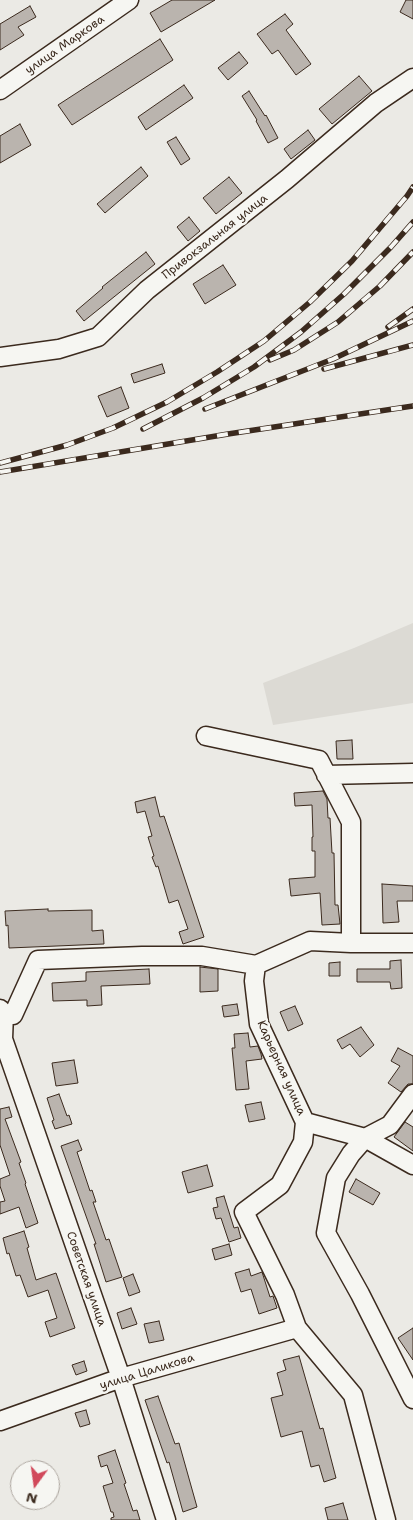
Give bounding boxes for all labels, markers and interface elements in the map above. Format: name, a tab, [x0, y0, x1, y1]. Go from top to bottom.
street label: улица Маркова	[23, 12, 107, 78]
street label: Привокзальная улица	[159, 191, 271, 283]
street label: Карьерная улица	[254, 1018, 308, 1118]
street label: Советская улица	[63, 1230, 109, 1328]
street label: улица Цаликова	[98, 1351, 196, 1393]
north arrow	[10, 1460, 60, 1510]
text: N	[24, 1489, 39, 1509]

